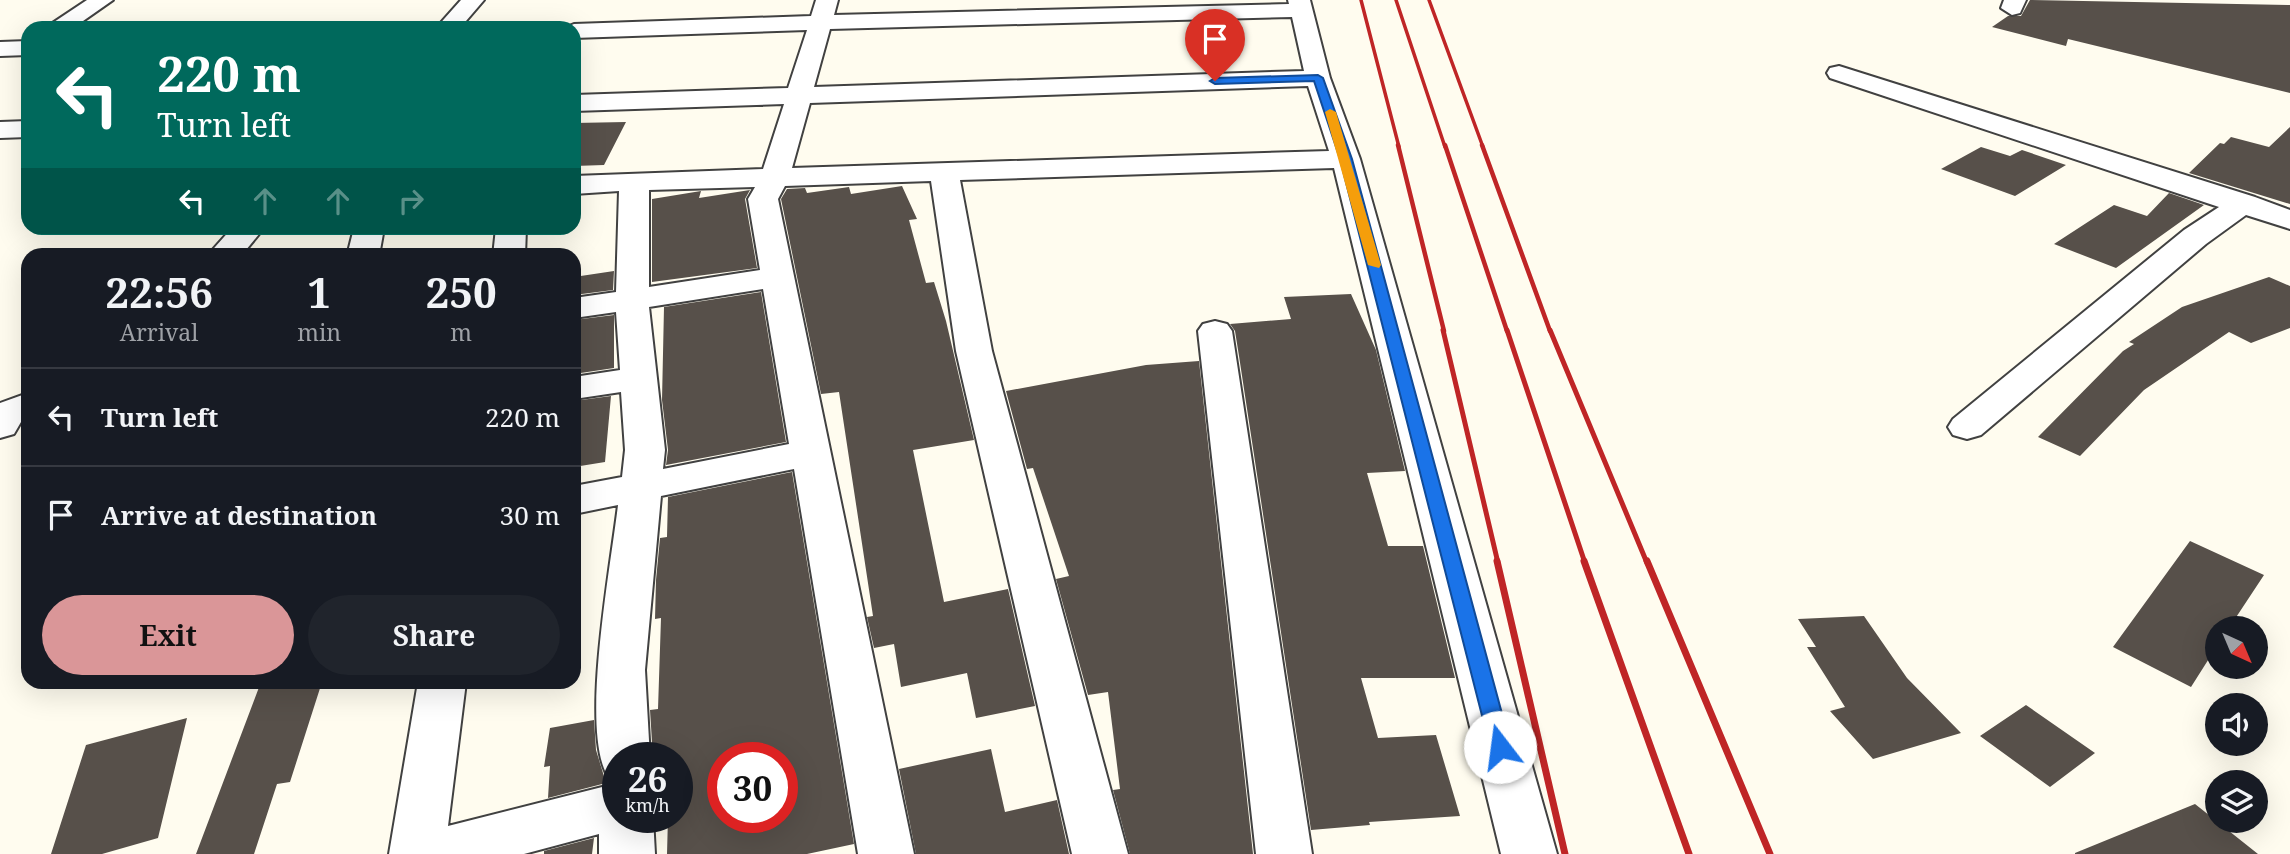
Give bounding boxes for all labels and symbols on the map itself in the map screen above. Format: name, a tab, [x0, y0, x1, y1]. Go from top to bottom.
pin	[1185, 9, 1245, 81]
north arrow	[2205, 616, 2268, 679]
position arrow	[1463, 710, 1537, 784]
speed limit sign: 30	[707, 742, 798, 833]

